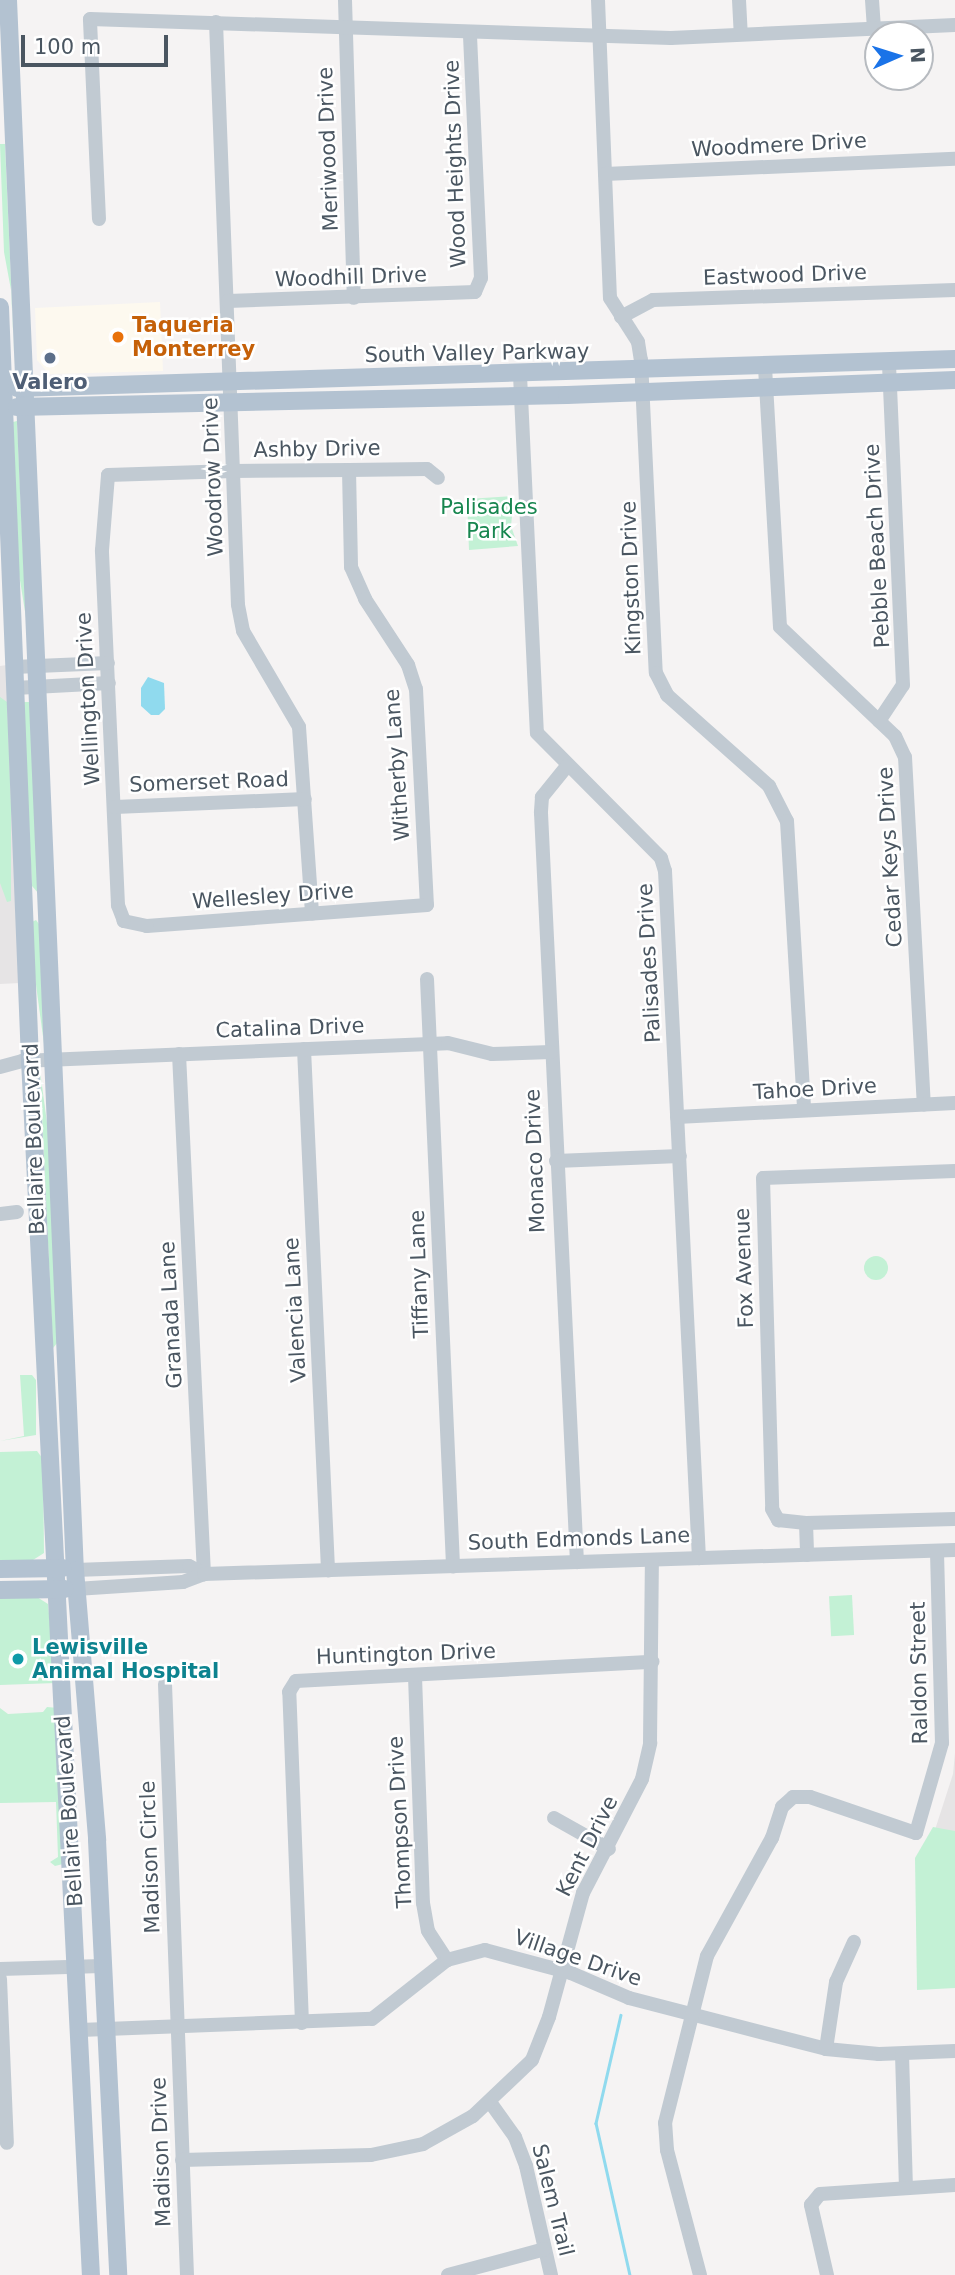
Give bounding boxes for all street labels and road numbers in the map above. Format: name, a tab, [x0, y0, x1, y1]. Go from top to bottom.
street label: Wood Heights Drive	[439, 59, 471, 269]
street label: Meriwood Drive	[313, 66, 343, 232]
street label: Woodmere Drive	[691, 128, 867, 162]
street label: Eastwood Drive	[703, 260, 867, 290]
street label: Woodhill Drive	[275, 262, 427, 292]
street label: South Valley Parkway	[364, 338, 590, 368]
street label: Woodrow Drive	[198, 397, 228, 557]
street label: Ashby Drive	[253, 435, 381, 463]
street label: Pebble Beach Drive	[859, 443, 895, 649]
street label: Kingston Drive	[616, 500, 646, 656]
street label: Wellington Drive	[71, 612, 105, 786]
street label: Witherby Lane	[379, 688, 415, 842]
street label: Cedar Keys Drive	[873, 766, 907, 948]
street label: Somerset Road	[129, 767, 289, 797]
street label: Wellesley Drive	[191, 878, 355, 914]
street label: Palisades Drive	[632, 882, 666, 1044]
street label: Catalina Drive	[215, 1013, 365, 1043]
street label: Bellaire Boulevard	[18, 1043, 50, 1235]
street label: Tahoe Drive	[752, 1073, 878, 1105]
street label: Monaco Drive	[520, 1089, 550, 1233]
street label: Fox Avenue	[729, 1207, 759, 1329]
street label: Tiffany Lane	[404, 1209, 434, 1339]
street label: Valencia Lane	[279, 1237, 311, 1383]
street label: Granada Lane	[155, 1241, 187, 1389]
street label: South Edmonds Lane	[467, 1523, 691, 1555]
street label: Raldon Street	[905, 1601, 933, 1745]
street label: Huntington Drive	[316, 1638, 496, 1670]
street label: Bellaire Boulevard	[50, 1715, 88, 1907]
street label: Thompson Drive	[383, 1735, 417, 1909]
street label: Madison Circle	[135, 1780, 165, 1934]
street label: Kent Drive	[551, 1791, 623, 1901]
street label: Village Drive	[511, 1924, 645, 1992]
street label: Madison Drive	[146, 2077, 176, 2227]
street label: Salem Trail	[527, 2141, 579, 2259]

